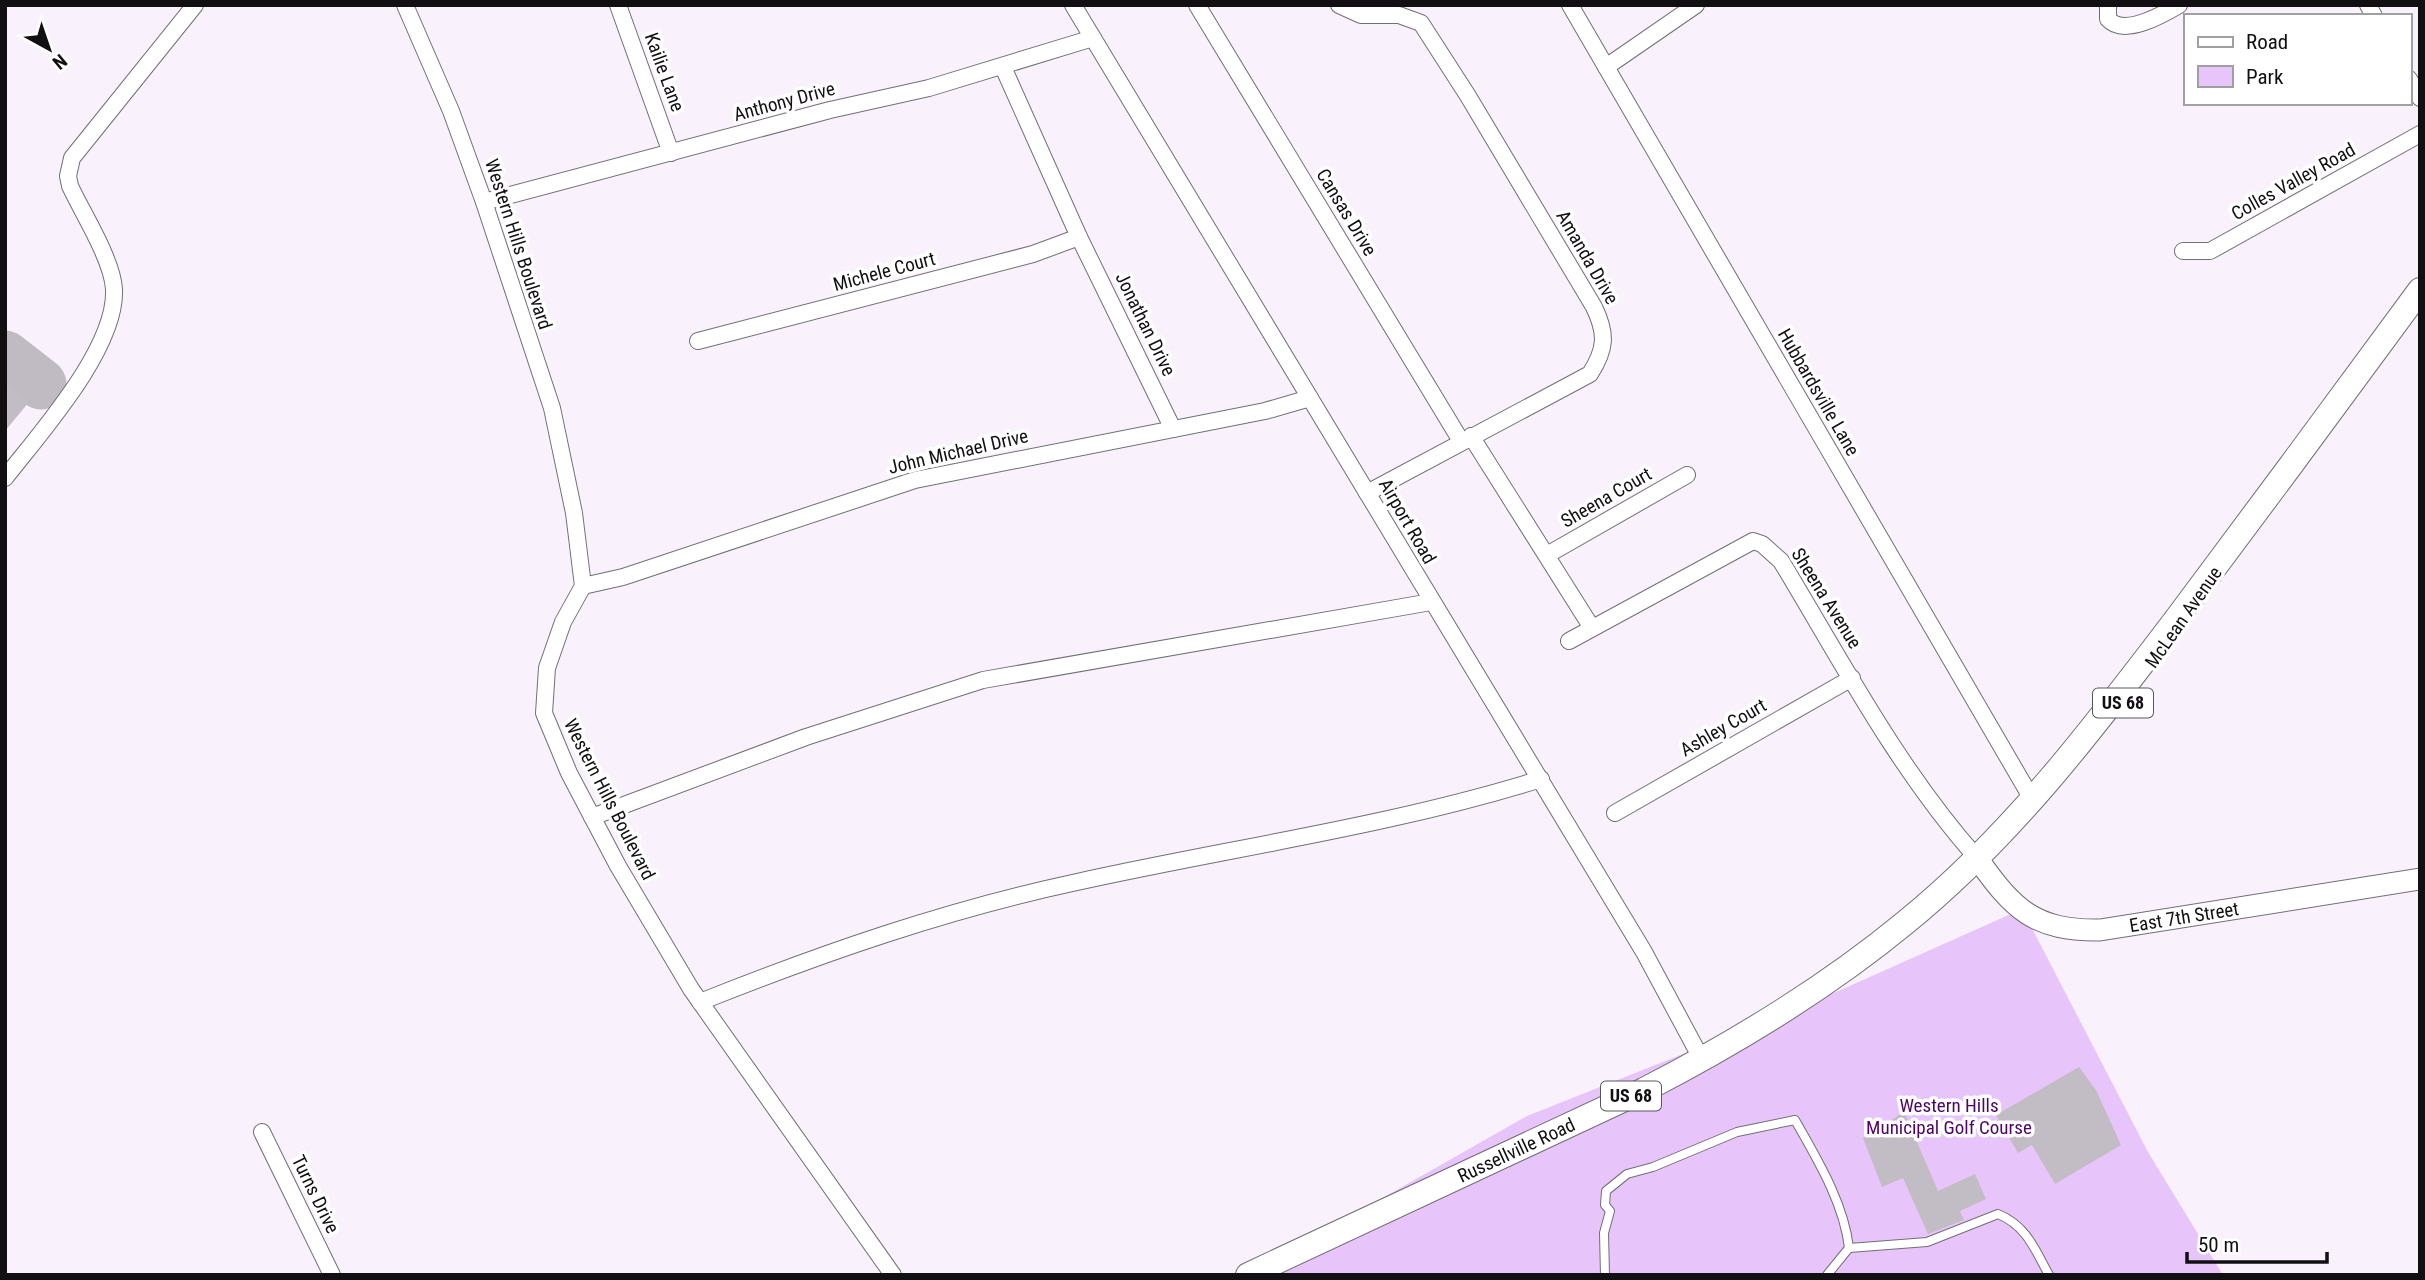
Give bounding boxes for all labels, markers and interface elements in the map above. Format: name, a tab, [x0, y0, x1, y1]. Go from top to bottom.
north arrow	[14, 14, 84, 84]
legend	[2184, 14, 2411, 105]
street label: Kailie Lane	[640, 30, 689, 115]
text: Road	[2246, 30, 2288, 54]
text: N	[48, 49, 71, 74]
text: Park	[2246, 65, 2284, 89]
street label: Anthony Drive	[731, 77, 837, 126]
street label: Colles Valley Road	[2227, 138, 2359, 225]
street label: Western Hills Boulevard	[480, 156, 557, 332]
street label: Cansas Drive	[1312, 164, 1382, 260]
street label: Amanda Drive	[1552, 206, 1624, 308]
street label: Michele Court	[831, 247, 938, 296]
street label: Jonathan Drive	[1111, 269, 1181, 380]
street label: Hubbardsville Lane	[1773, 324, 1864, 460]
street label: John Michael Drive	[886, 424, 1030, 479]
street label: Sheena Court	[1557, 462, 1656, 533]
street label: Airport Road	[1374, 475, 1441, 568]
street label: Sheena Avenue	[1787, 544, 1867, 653]
street label: McLean Avenue	[2140, 562, 2227, 672]
road number: US 68	[2093, 688, 2153, 718]
street label: Ashley Court	[1676, 694, 1770, 761]
street label: Western Hills Boulevard	[559, 715, 660, 884]
street label: East 7th Street	[2128, 897, 2240, 937]
road number: US 68	[1601, 1082, 1661, 1111]
park label: Western Hills Municipal Golf Course	[1866, 1094, 2032, 1139]
street label: Russellville Road	[1454, 1113, 1579, 1187]
street label: Turns Drive	[287, 1151, 344, 1237]
scale bar	[2187, 1220, 2327, 1264]
text: 50 m	[2198, 1233, 2239, 1257]

